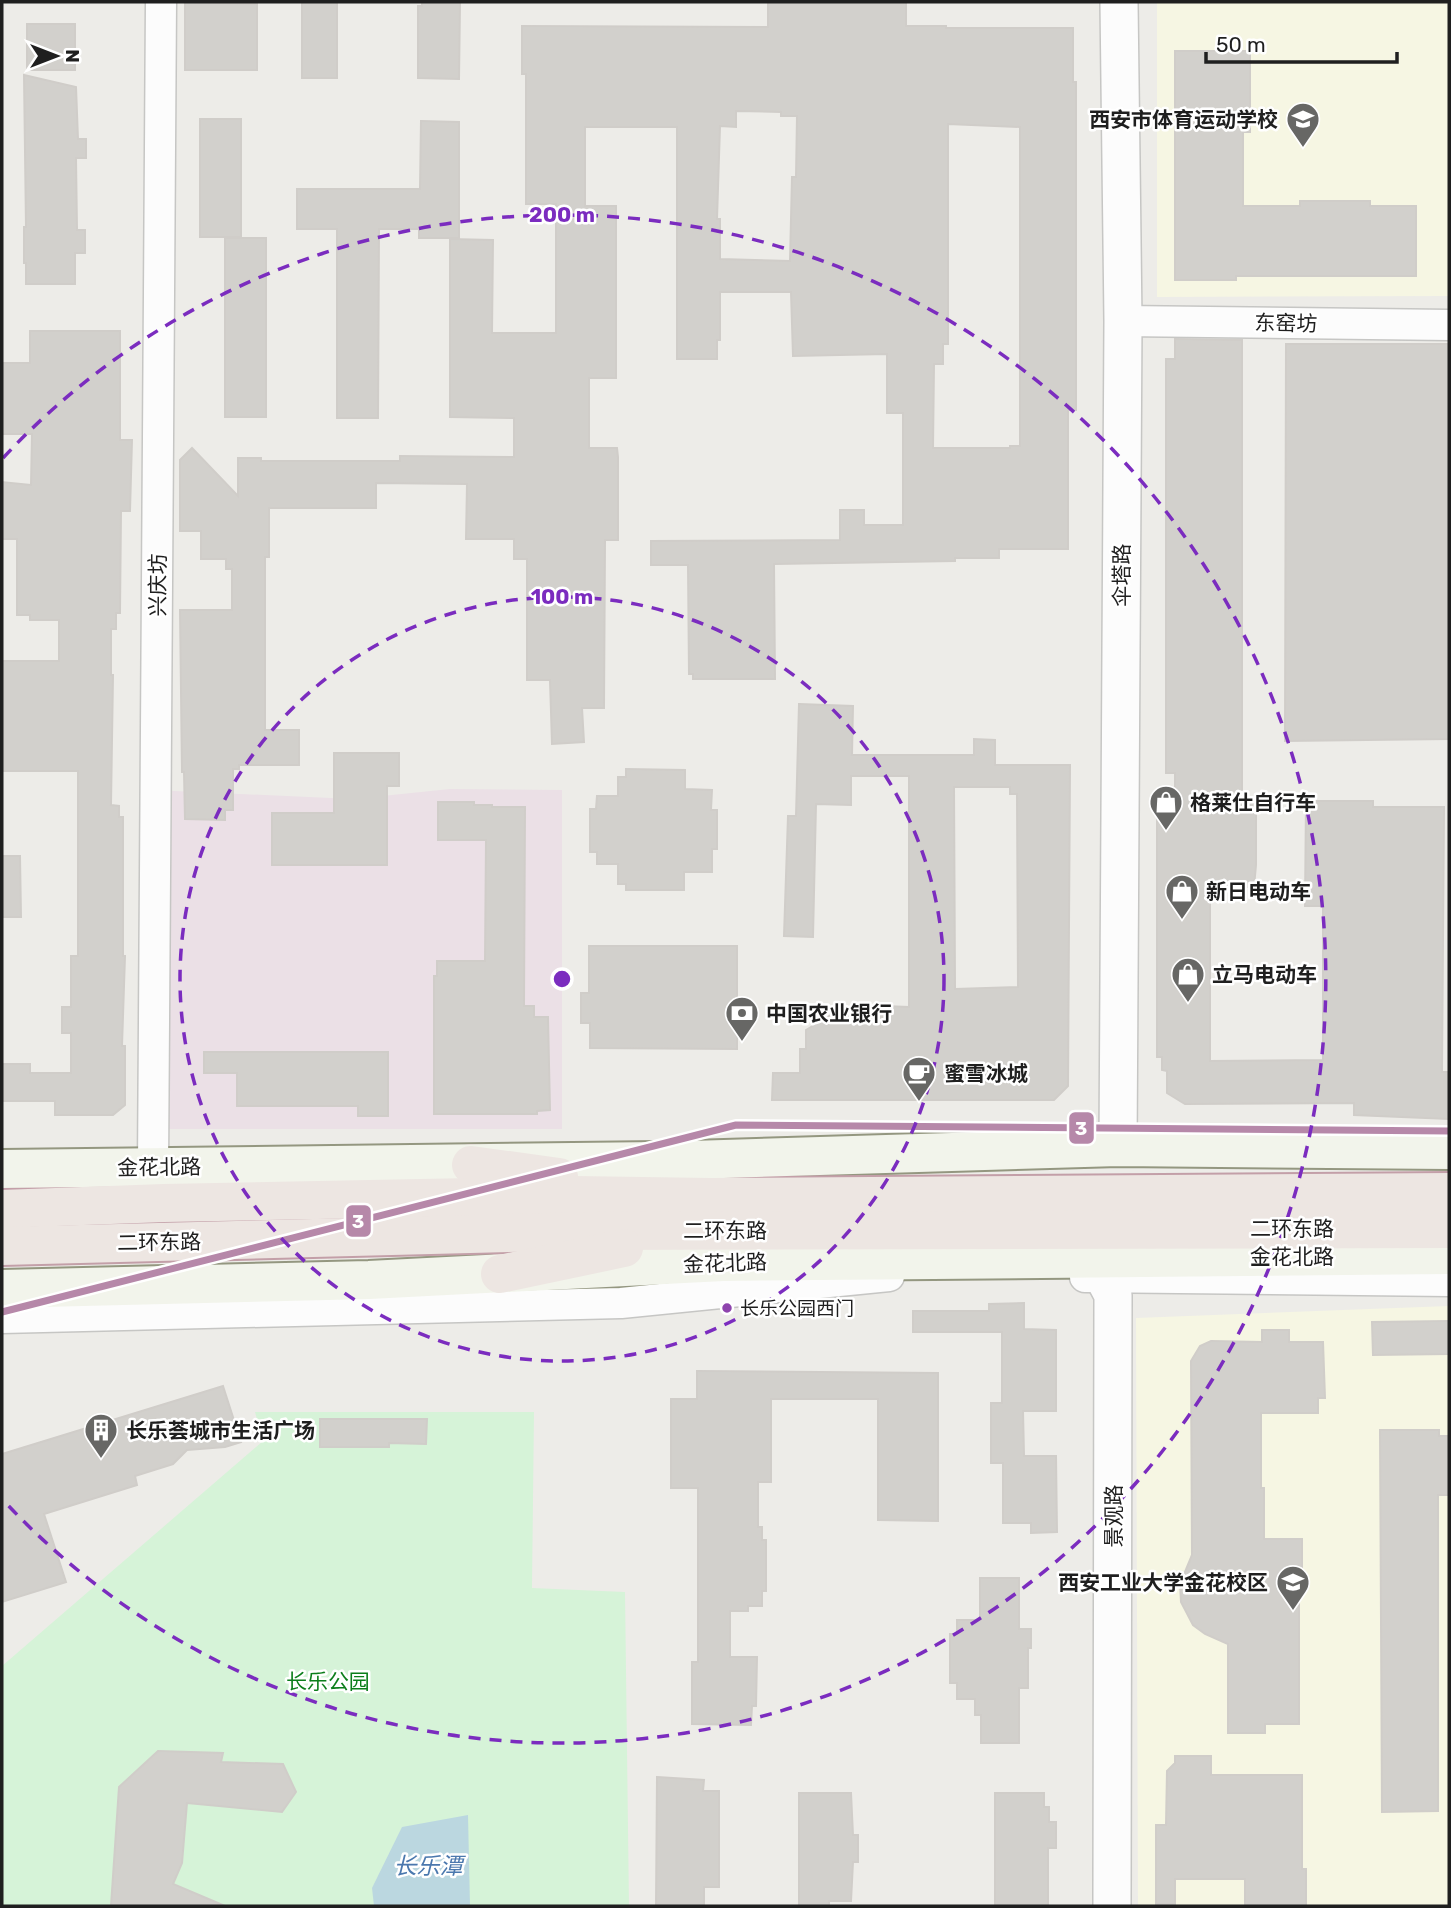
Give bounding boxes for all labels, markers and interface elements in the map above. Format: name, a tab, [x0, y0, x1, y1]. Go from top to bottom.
north arrow	[21, 21, 91, 91]
scale bar	[1206, 21, 1397, 65]
text: 50 m	[1216, 32, 1266, 57]
text: N	[61, 49, 84, 63]
school or university icon: 西安市体育运动学校	[1284, 100, 1322, 149]
place label: 西安市体育运动学校	[1089, 107, 1278, 132]
text: 200 m	[529, 202, 595, 227]
street label: 东窑坊	[1254, 310, 1318, 336]
street label: 伞塔路	[1109, 544, 1134, 607]
street label: 兴庆坊	[145, 554, 170, 617]
text: 100 m	[531, 584, 593, 609]
shop icon: 格莱仕自行车	[1147, 783, 1185, 832]
place label: 格莱仕自行车	[1190, 790, 1316, 815]
shop icon: 新日电动车	[1163, 872, 1201, 921]
place label: 新日电动车	[1206, 879, 1311, 904]
shop icon: 立马电动车	[1169, 955, 1207, 1004]
place label: 立马电动车	[1212, 962, 1317, 987]
centre of rings	[550, 967, 574, 991]
bank icon: 中国农业银行	[723, 994, 761, 1043]
place label: 中国农业银行	[766, 1001, 892, 1026]
cafe icon: 蜜雪冰城	[900, 1054, 938, 1103]
place label: 蜜雪冰城	[944, 1061, 1028, 1086]
line badge: 3	[1068, 1111, 1095, 1145]
text: 3	[1075, 1117, 1087, 1140]
street label: 金花北路	[117, 1154, 201, 1180]
line badge: 3	[345, 1204, 372, 1238]
text: 3	[352, 1210, 364, 1233]
street label: 二环东路	[1250, 1216, 1334, 1241]
street label: 二环东路	[683, 1218, 767, 1243]
street label: 二环东路	[117, 1229, 201, 1255]
street label: 金花北路	[1250, 1244, 1334, 1269]
street label: 金花北路	[683, 1249, 767, 1277]
place label: 长乐公园西门	[740, 1297, 854, 1320]
marker: 长乐公园西门	[720, 1301, 734, 1315]
building icon: 长乐荟城市生活广场	[82, 1411, 120, 1460]
place label: 长乐荟城市生活广场	[126, 1418, 315, 1443]
street label: 景观路	[1101, 1485, 1126, 1548]
school or university icon: 西安工业大学金花校区	[1274, 1563, 1312, 1612]
place label: 西安工业大学金花校区	[1058, 1570, 1268, 1595]
park label: 长乐公园	[286, 1669, 370, 1694]
water label: 长乐潭	[394, 1852, 467, 1880]

